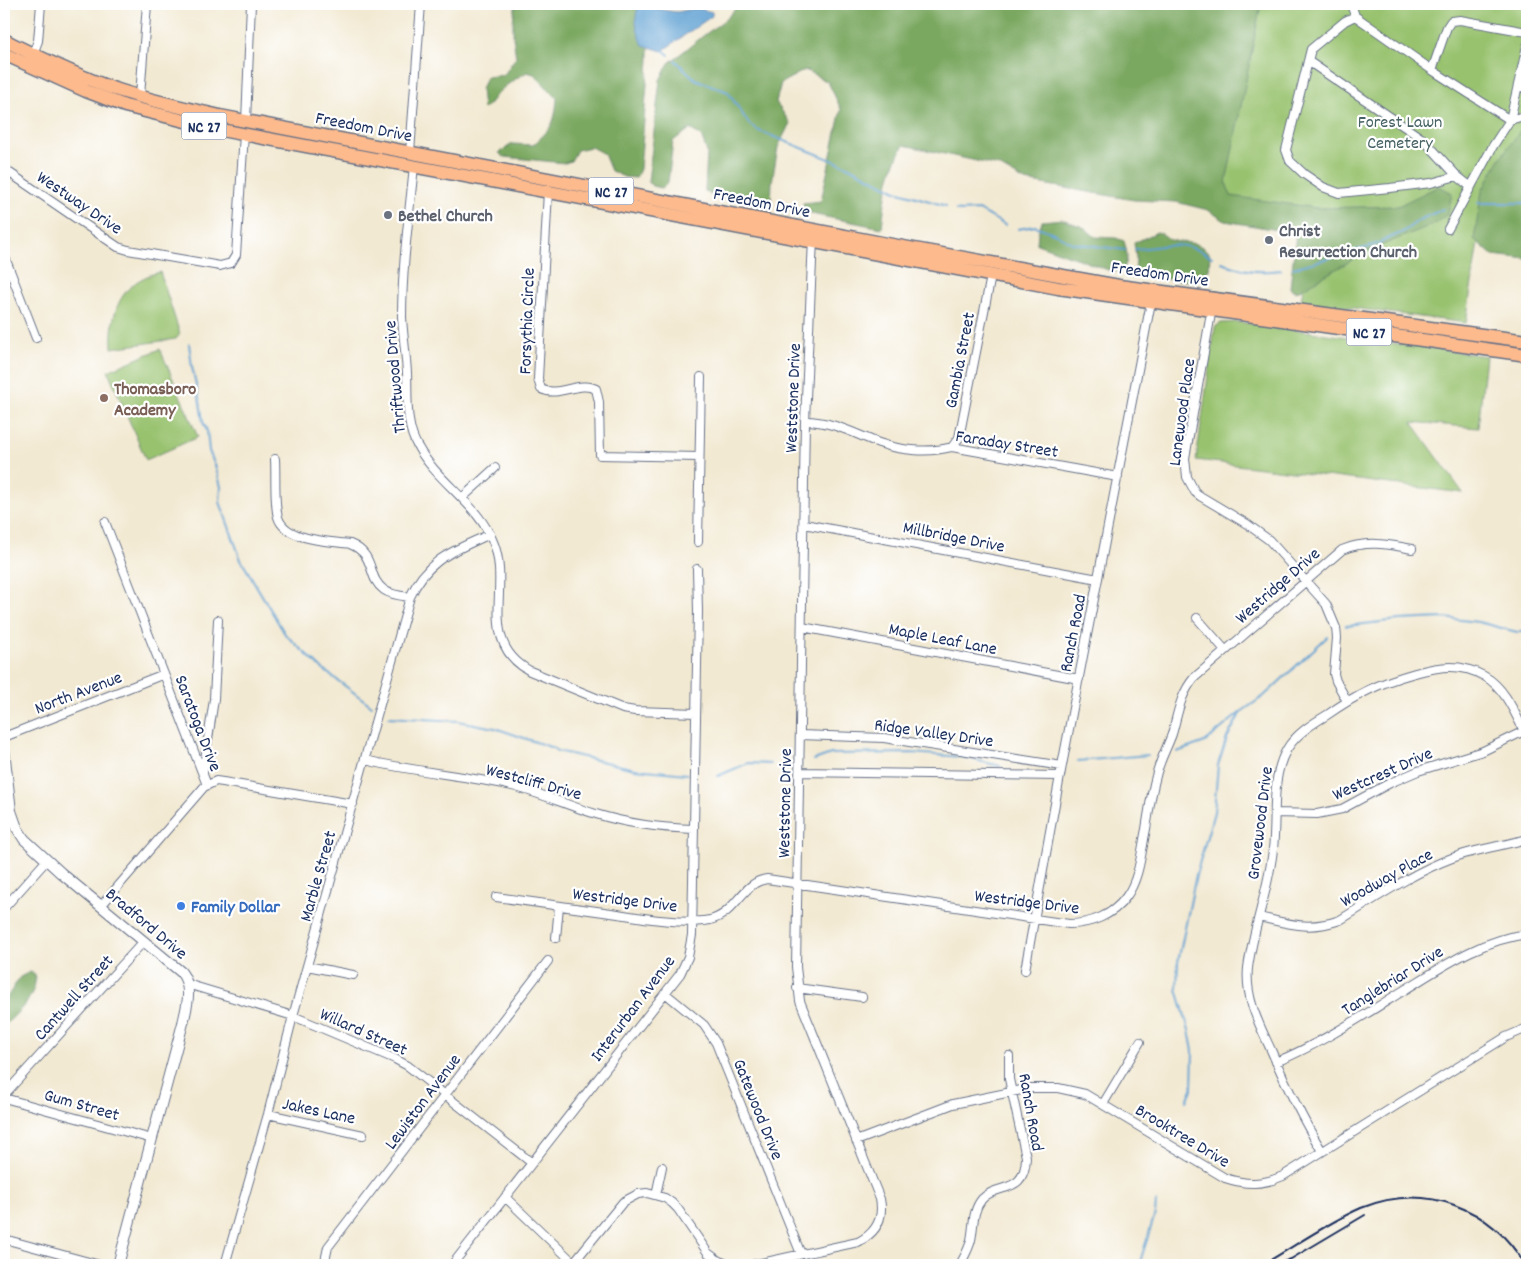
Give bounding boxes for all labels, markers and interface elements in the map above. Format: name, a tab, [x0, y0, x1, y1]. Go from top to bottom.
street label: Freedom Drive	[313, 107, 414, 150]
park label: Forest Lawn Cemetery	[1358, 111, 1442, 157]
road number: NC 27	[182, 112, 226, 140]
street label: Westway Drive	[31, 166, 127, 242]
road number: NC 27	[588, 178, 634, 205]
street label: Freedom Drive	[711, 183, 812, 226]
place label: Bethel Church	[398, 205, 493, 230]
marker: Bethel Church	[382, 209, 394, 221]
place label: Christ Resurrection Church	[1279, 220, 1417, 266]
marker: Christ Resurrection Church	[1263, 234, 1275, 246]
street label: Freedom Drive	[1109, 256, 1210, 295]
street label: Forsythia Circle	[514, 267, 543, 375]
street label: Gambia Street	[940, 310, 983, 411]
road number: NC 27	[1346, 318, 1392, 346]
street label: Thriftwood Drive	[379, 319, 414, 434]
street label: Weststone Drive	[780, 343, 809, 453]
street label: Lanewood Place	[1164, 357, 1203, 468]
place label: Thomasboro Academy	[114, 378, 196, 424]
marker: Thomasboro Academy	[98, 392, 110, 404]
street label: Faraday Street	[953, 425, 1060, 466]
street label: Millbridge Drive	[900, 516, 1007, 561]
street label: Westridge Drive	[1231, 543, 1327, 631]
street label: Ranch Road	[1055, 592, 1094, 675]
street label: Maple Leaf Lane	[886, 618, 999, 663]
street label: North Avenue	[32, 666, 126, 722]
street label: Saratoga Drive	[167, 672, 227, 776]
street label: Ridge Valley Drive	[872, 714, 995, 755]
street label: Westcrest Drive	[1329, 742, 1437, 809]
street label: Weststone Drive	[773, 748, 800, 858]
street label: Westcliff Drive	[483, 759, 584, 808]
street label: Grovewood Drive	[1242, 765, 1281, 881]
street label: Marble Street	[294, 828, 344, 925]
street label: Woodway Place	[1336, 843, 1438, 915]
street label: Bradford Drive	[99, 883, 192, 967]
street label: Westridge Drive	[571, 883, 679, 920]
street label: Westridge Drive	[973, 885, 1081, 922]
place label: Family Dollar	[191, 896, 280, 921]
marker: Family Dollar	[175, 900, 187, 912]
street label: Tanglebriar Drive	[1338, 941, 1449, 1023]
street label: Cantwell Street	[29, 950, 121, 1047]
street label: Interurban Avenue	[586, 951, 682, 1068]
street label: Willard Street	[315, 1003, 411, 1064]
street label: Lewiston Avenue	[380, 1049, 468, 1156]
street label: Gatewood Drive	[725, 1056, 788, 1164]
street label: Ranch Road	[1010, 1071, 1049, 1153]
street label: Gum Street	[41, 1084, 122, 1129]
street label: Jakes Lane	[280, 1093, 357, 1132]
street label: Brooktree Drive	[1130, 1099, 1234, 1175]

